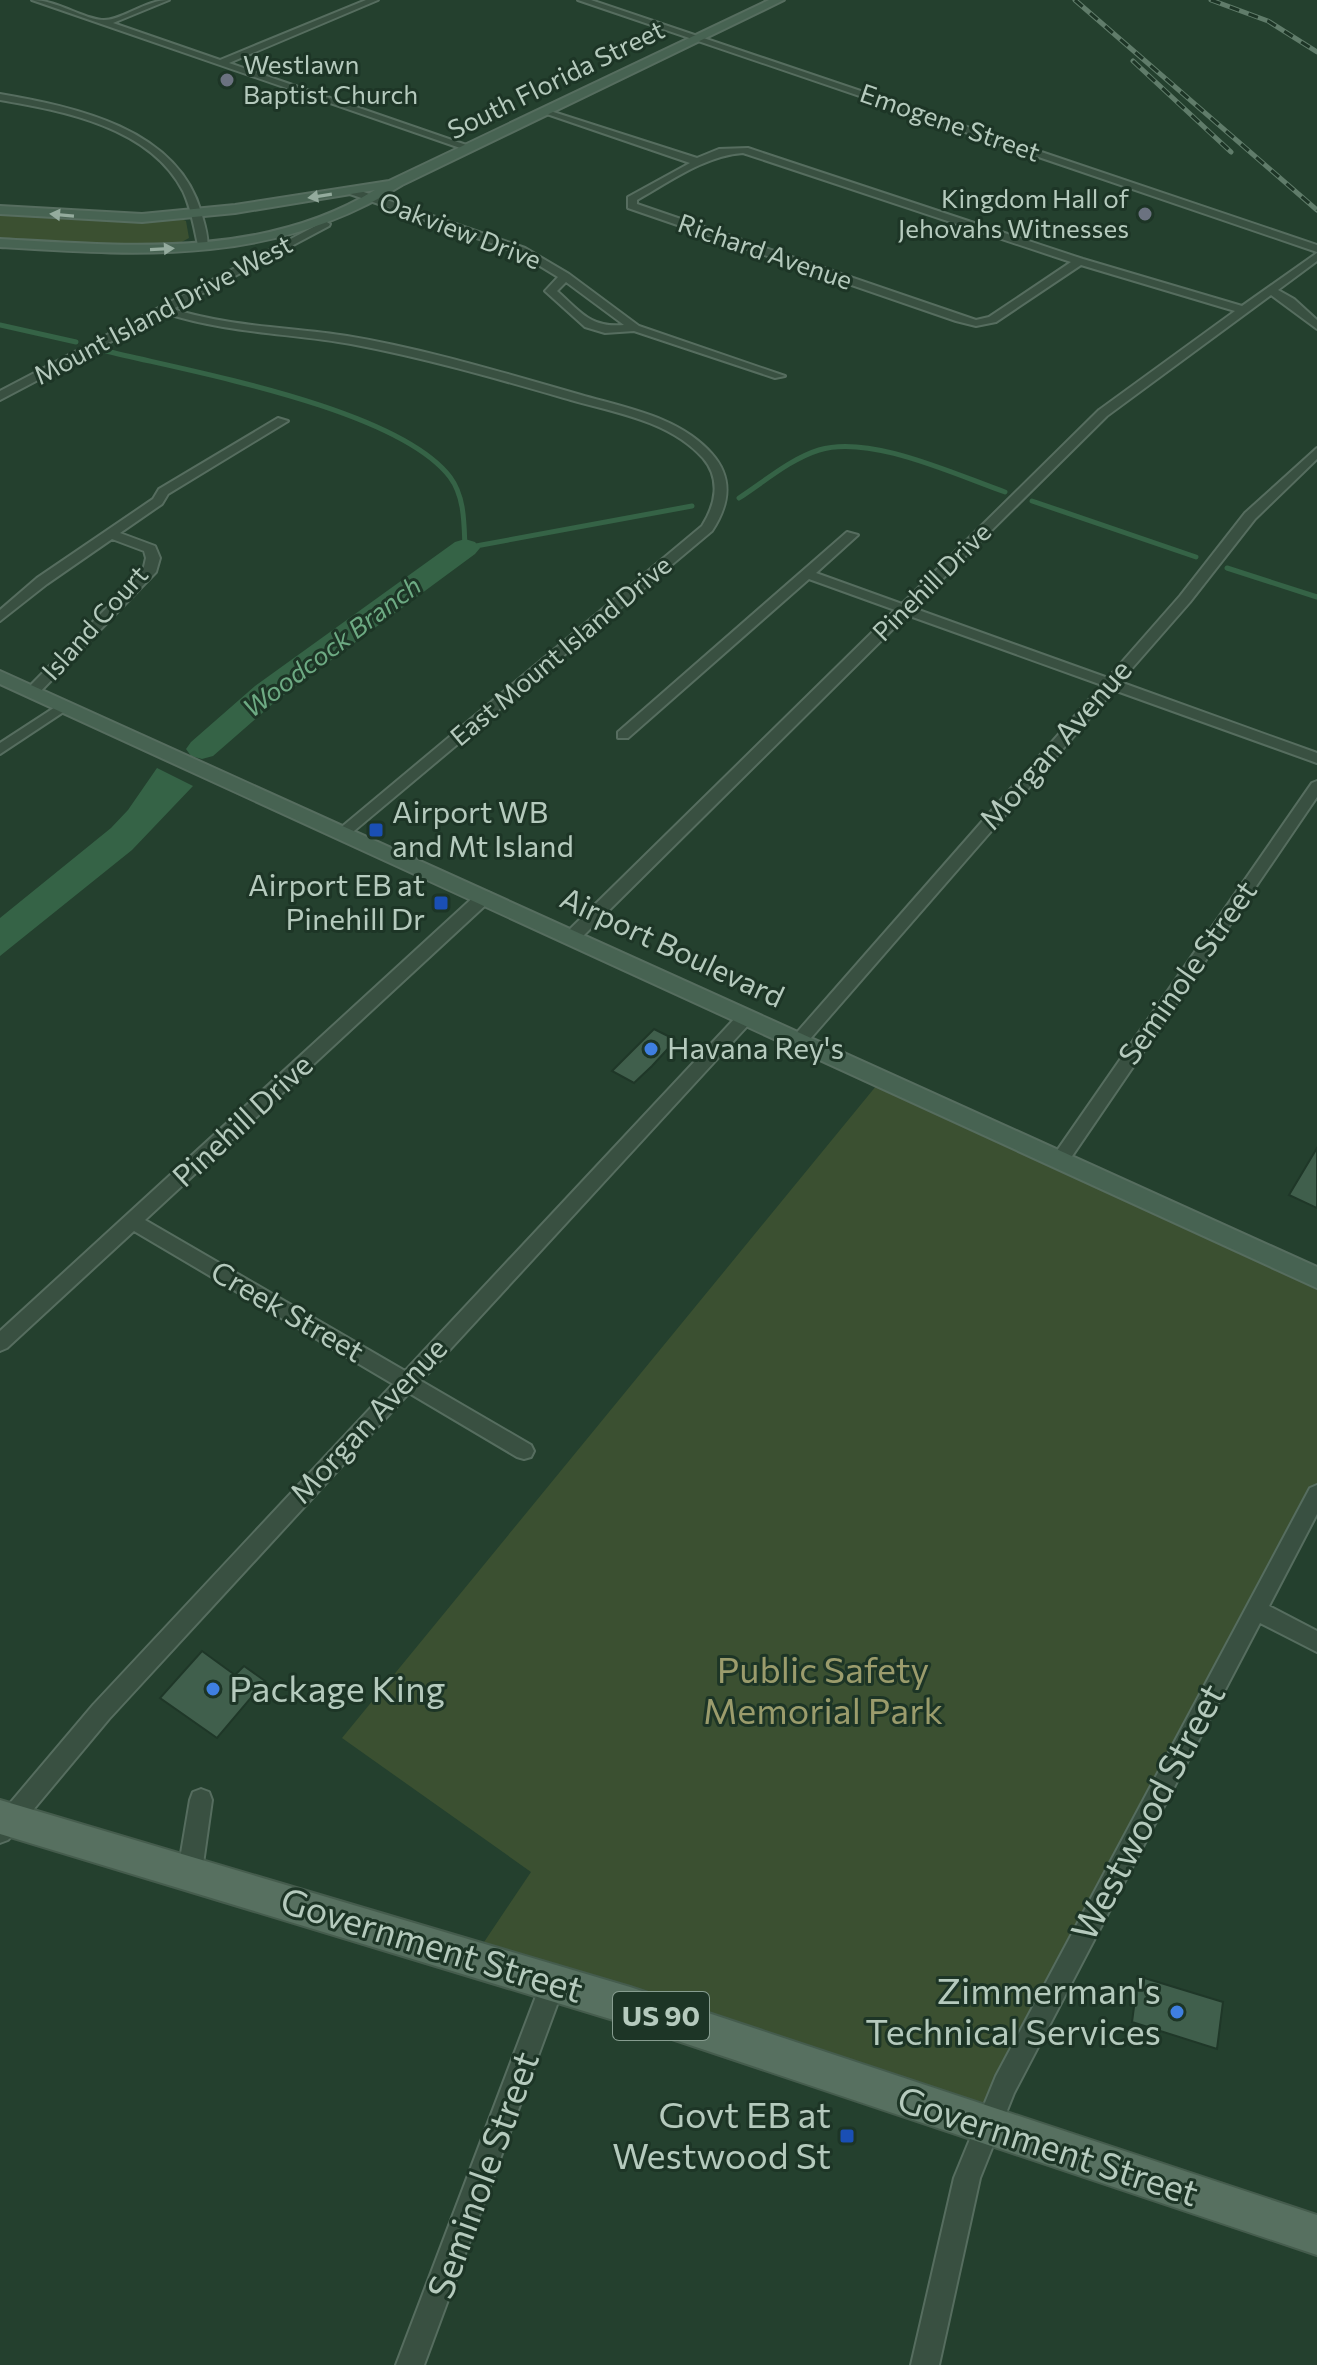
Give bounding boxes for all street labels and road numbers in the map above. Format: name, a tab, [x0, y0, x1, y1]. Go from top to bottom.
street label: South Florida Street	[442, 13, 669, 145]
street label: Emogene Street	[856, 76, 1045, 167]
street label: Oakview Drive	[375, 184, 546, 275]
street label: Richard Avenue	[674, 206, 857, 295]
street label: Mount Island Drive West	[28, 227, 297, 390]
street label: Pinehill Drive	[865, 515, 996, 646]
street label: East Mount Island Drive	[443, 548, 677, 751]
street label: Island Court	[34, 558, 153, 686]
street label: Morgan Avenue	[970, 651, 1138, 836]
street label: Seminole Street	[1109, 872, 1263, 1071]
street label: Airport Boulevard	[555, 878, 791, 1014]
street label: Pinehill Drive	[164, 1045, 319, 1193]
street label: Creek Street	[205, 1251, 371, 1368]
street label: Morgan Avenue	[281, 1329, 453, 1510]
street label: Westwood Street	[1060, 1675, 1233, 1947]
street label: Government Street	[276, 1876, 589, 2010]
road number: US 90	[613, 1992, 709, 2040]
street label: Seminole Street	[416, 2045, 546, 2304]
street label: Government Street	[893, 2075, 1205, 2213]

